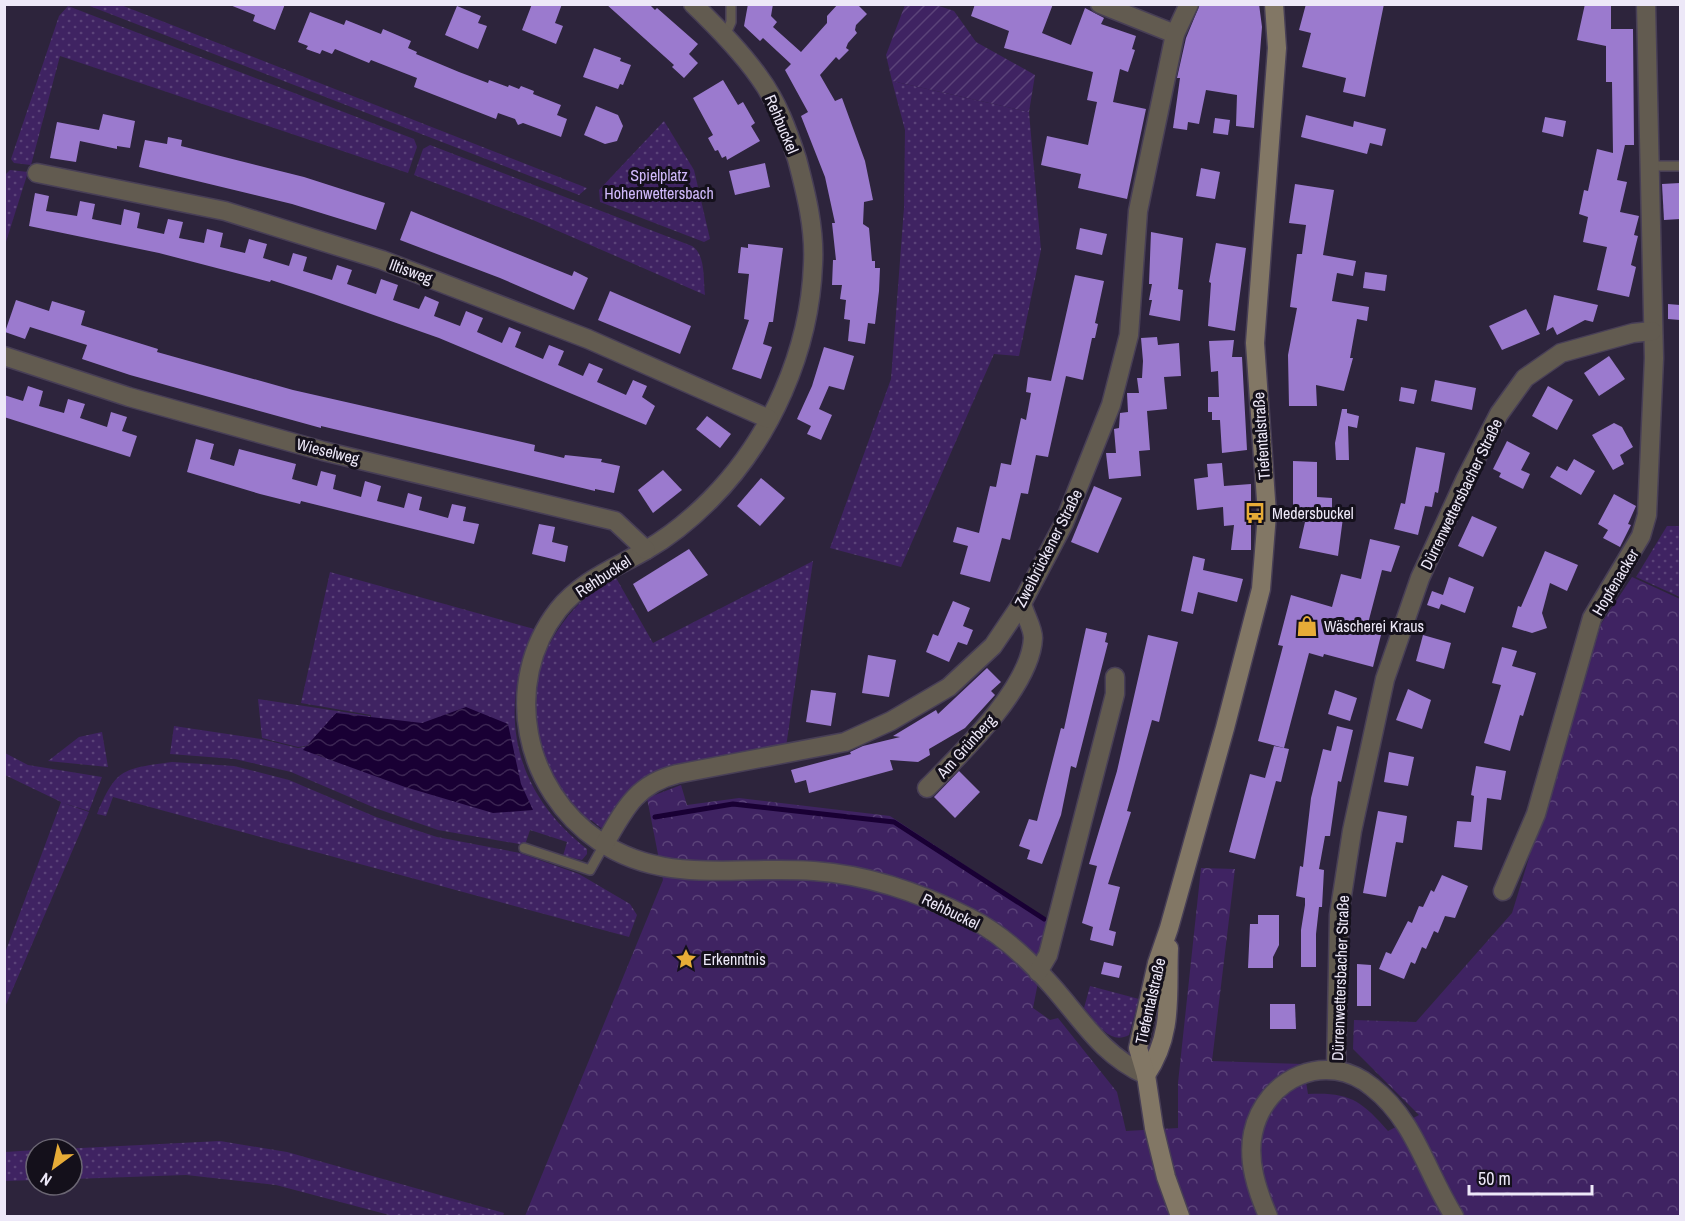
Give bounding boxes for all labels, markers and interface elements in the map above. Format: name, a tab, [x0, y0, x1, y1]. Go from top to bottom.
street label: Rehbuckel	[760, 91, 804, 157]
park label: Spielplatz Hohenwettersbach	[604, 164, 714, 204]
street label: Iltisweg	[386, 253, 436, 289]
street label: Tiefentalstraße	[1247, 391, 1275, 481]
street label: Dürrenwettersbacher Straße	[1415, 415, 1507, 573]
street label: Wieselweg	[294, 433, 362, 470]
street label: Zweibrückener Straße	[1009, 485, 1087, 611]
bus stop icon: Medersbuckel	[1243, 501, 1267, 525]
place label: Medersbuckel	[1272, 502, 1354, 524]
street label: Hopfenacker	[1586, 544, 1644, 620]
street label: Rehbuckel	[571, 550, 635, 602]
shop icon: Wäscherei Kraus	[1295, 614, 1319, 638]
place label: Wäscherei Kraus	[1324, 615, 1424, 637]
street label: Am Grünberg	[931, 709, 1001, 783]
street label: Rehbuckel	[918, 888, 984, 935]
street label: Dürrenwettersbacher Straße	[1326, 895, 1354, 1061]
place icon: Erkenntnis	[674, 947, 698, 971]
place label: Erkenntnis	[703, 948, 766, 970]
street label: Tiefentalstraße	[1129, 956, 1171, 1046]
north arrow	[24, 1137, 84, 1197]
scale bar	[1469, 1158, 1592, 1196]
text: 50 m	[1478, 1166, 1511, 1191]
text: N	[36, 1168, 56, 1191]

